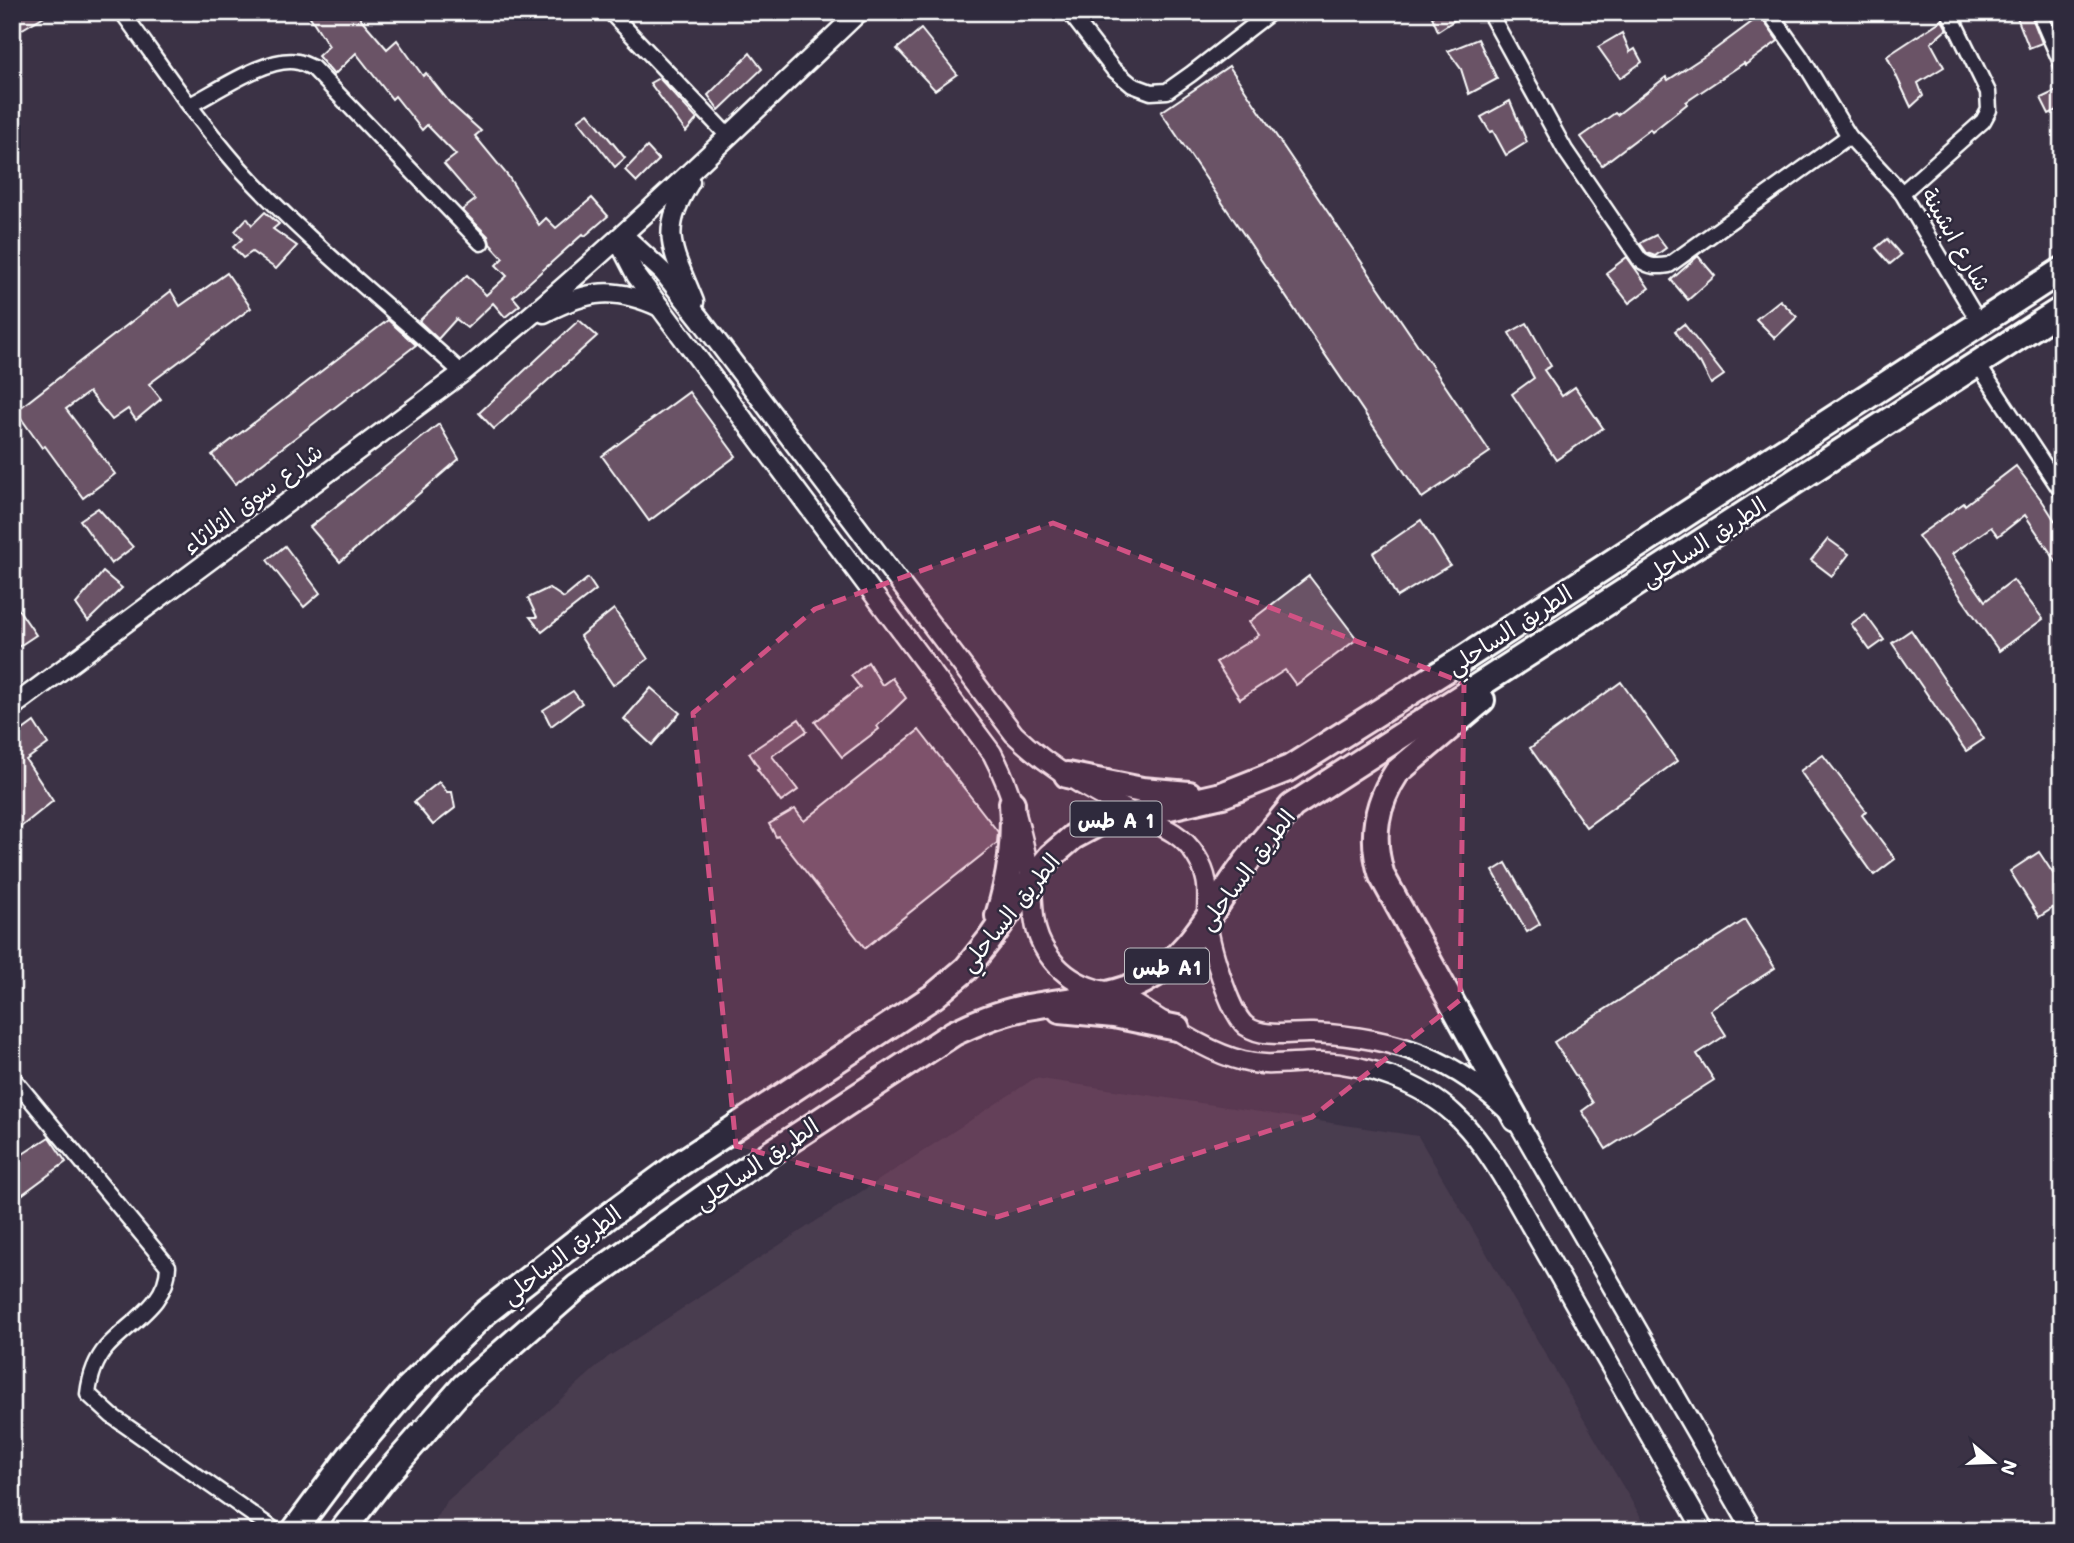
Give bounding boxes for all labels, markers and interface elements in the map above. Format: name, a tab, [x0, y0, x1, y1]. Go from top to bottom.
street label: شارع ابشينة	[1914, 182, 1999, 297]
street label: شارع سوق الثلاثاء	[176, 436, 329, 562]
street label: الطريق الساحلى	[1634, 489, 1772, 594]
street label: الطريق الساحلي	[1440, 577, 1581, 687]
road number: طس A 1	[1070, 802, 1162, 836]
street label: الطريق الساحلى	[1191, 802, 1302, 936]
street label: الطريق الساحلي	[952, 847, 1071, 982]
road number: طس A1	[1125, 948, 1209, 984]
street label: الطريق الساحلى	[688, 1110, 825, 1217]
street label: الطريق الساحلي	[495, 1198, 631, 1316]
north arrow	[1958, 1428, 2028, 1498]
text: N	[1995, 1457, 2024, 1479]

